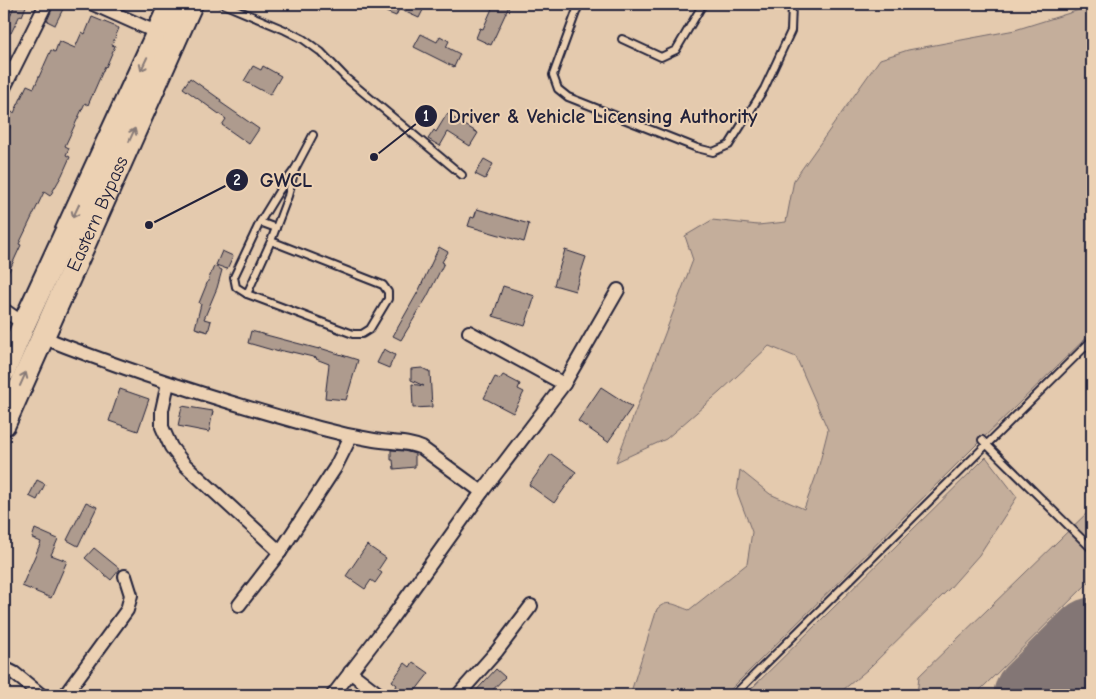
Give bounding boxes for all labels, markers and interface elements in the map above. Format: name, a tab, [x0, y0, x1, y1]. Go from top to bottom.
one-way arrow	[139, 56, 148, 71]
callout: Driver & Vehicle Licensing Authority	[413, 99, 767, 134]
text: Driver & Vehicle Licensing Authority	[448, 105, 758, 128]
text: 1	[423, 107, 429, 125]
one-way arrow	[128, 128, 138, 143]
street label: Eastern Bypass	[62, 153, 133, 275]
callout: GWCL	[224, 163, 322, 198]
text: GWCL	[260, 169, 312, 192]
text: 2	[233, 171, 241, 189]
one-way arrow	[70, 204, 80, 219]
one-way arrow	[19, 372, 29, 387]

